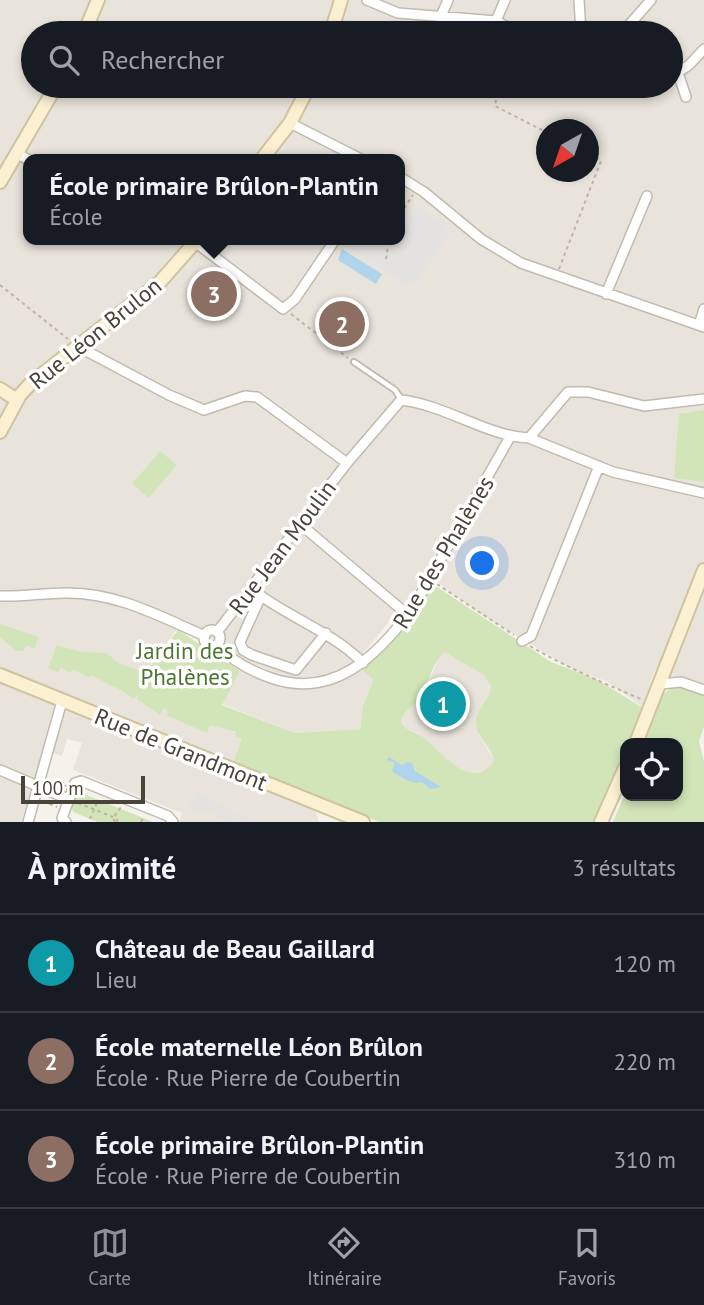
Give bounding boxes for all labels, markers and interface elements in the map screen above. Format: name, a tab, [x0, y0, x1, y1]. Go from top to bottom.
search box	[21, 21, 683, 98]
icon: search	[45, 41, 83, 79]
text: Rechercher	[101, 43, 224, 76]
north arrow	[536, 119, 599, 182]
popup	[23, 154, 405, 245]
text: École primaire Brûlon-Plantin	[49, 169, 379, 202]
text: École	[49, 202, 102, 231]
pin: 3	[191, 268, 237, 320]
street label: Rue Léon Brulon	[23, 271, 167, 395]
pin: 2	[319, 298, 365, 350]
street label: Rue des Phalènes	[386, 470, 500, 634]
street label: Rue Jean Moulin	[222, 474, 342, 620]
your location	[465, 546, 499, 580]
park label: Jardin des Phalènes	[136, 636, 233, 691]
pin: 1	[420, 678, 466, 730]
street label: Rue de Grandmont	[90, 701, 272, 797]
map controls	[620, 738, 683, 801]
button: locate	[620, 738, 683, 801]
scale bar	[21, 773, 145, 805]
text: 100 m	[32, 776, 84, 800]
text: À proximité	[28, 848, 176, 887]
text: 3 résultats	[572, 853, 676, 882]
text: Château de Beau Gaillard	[95, 932, 375, 965]
text: 1	[44, 949, 58, 978]
text: 120 m	[614, 949, 676, 978]
text: Lieu	[95, 965, 137, 994]
text: École maternelle Léon Brûlon	[95, 1030, 423, 1063]
text: 2	[44, 1047, 58, 1076]
text: 220 m	[614, 1047, 676, 1076]
text: École · Rue Pierre de Coubertin	[95, 1063, 401, 1092]
text: École primaire Brûlon-Plantin	[95, 1128, 424, 1161]
text: 3	[44, 1145, 58, 1174]
text: 310 m	[614, 1145, 676, 1174]
text: École · Rue Pierre de Coubertin	[95, 1161, 401, 1190]
tab: Carte	[88, 1224, 131, 1290]
tab: Itinéraire	[307, 1224, 382, 1290]
tab: Favoris	[558, 1224, 616, 1290]

